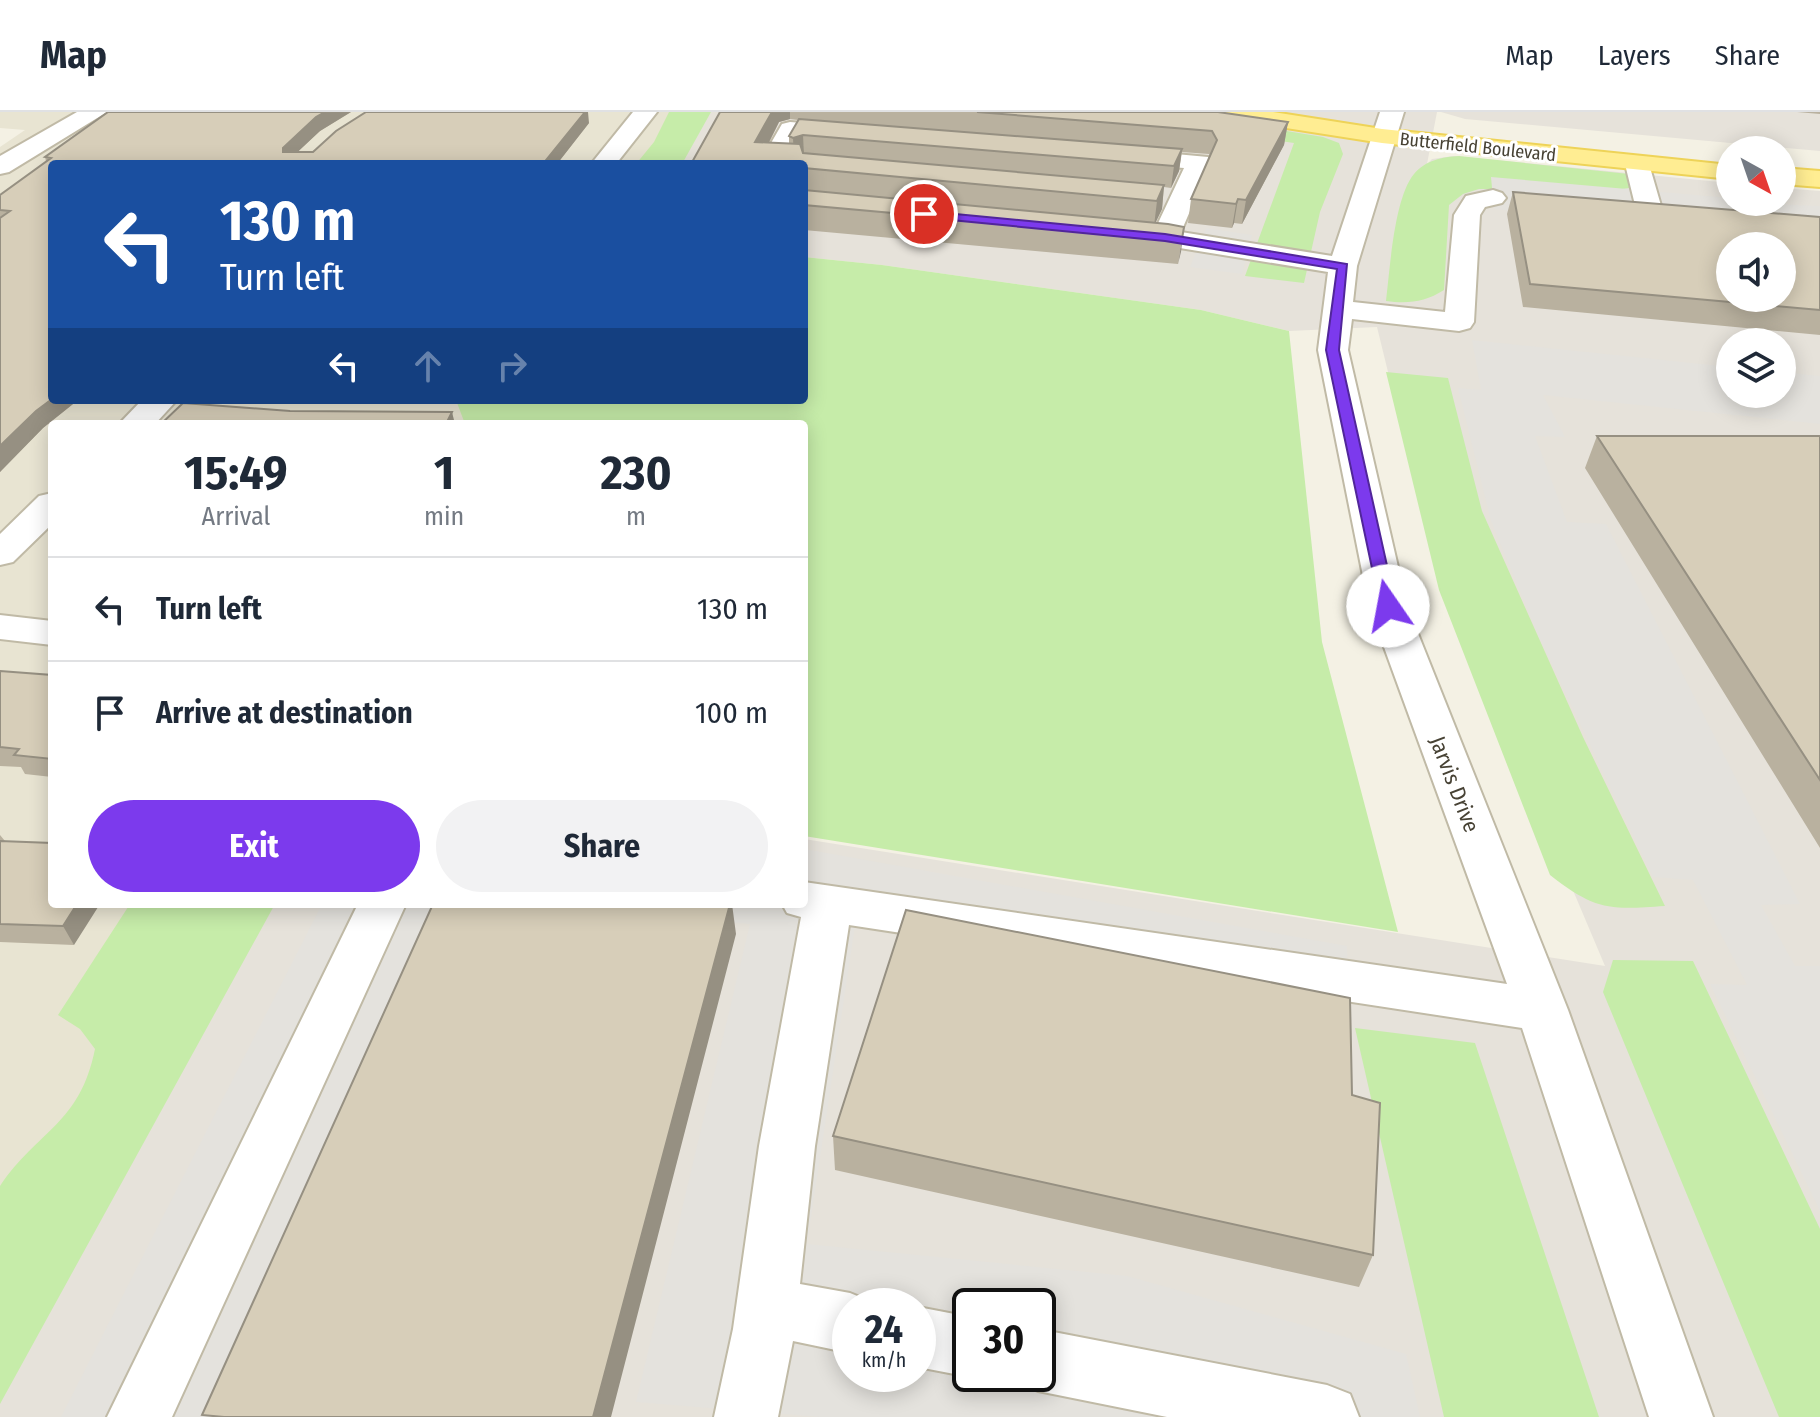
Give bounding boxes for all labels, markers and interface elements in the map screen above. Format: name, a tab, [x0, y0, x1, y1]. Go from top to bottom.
text: Map	[40, 32, 107, 78]
text: Map	[1505, 39, 1554, 72]
text: Layers	[1598, 39, 1671, 72]
text: Share	[1715, 39, 1780, 72]
street label: Butterfield Boulevard	[1399, 128, 1557, 166]
north arrow	[1716, 136, 1796, 216]
map controls	[1716, 136, 1796, 408]
pin	[890, 180, 958, 248]
text: 130 m	[220, 188, 355, 255]
icon: left	[88, 192, 192, 296]
icon: arrive	[902, 192, 946, 236]
button: sound	[1716, 232, 1796, 312]
text: Turn left	[220, 256, 344, 300]
button: layers	[1716, 328, 1796, 408]
icon: left	[322, 344, 366, 388]
icon: ahead	[406, 344, 450, 388]
icon: right	[490, 344, 534, 388]
text: 15:49	[184, 444, 288, 502]
text: 1	[434, 444, 454, 502]
text: 230	[600, 444, 672, 502]
text: Arrival	[201, 501, 270, 532]
text: min	[424, 501, 464, 532]
text: m	[626, 501, 646, 532]
position arrow	[1346, 564, 1430, 648]
icon: left	[88, 587, 132, 631]
text: Turn left	[156, 591, 262, 627]
text: 130 m	[697, 591, 768, 627]
icon: arrive	[88, 691, 132, 735]
text: Arrive at destination	[156, 695, 413, 731]
text: 100 m	[695, 695, 768, 731]
street label: Jarvis Drive	[1424, 732, 1485, 836]
button: Exit	[88, 800, 420, 892]
button: Share	[436, 800, 768, 892]
speed limit sign: 30	[952, 1288, 1056, 1392]
text: 24	[865, 1306, 903, 1354]
text: km/h	[862, 1348, 906, 1372]

